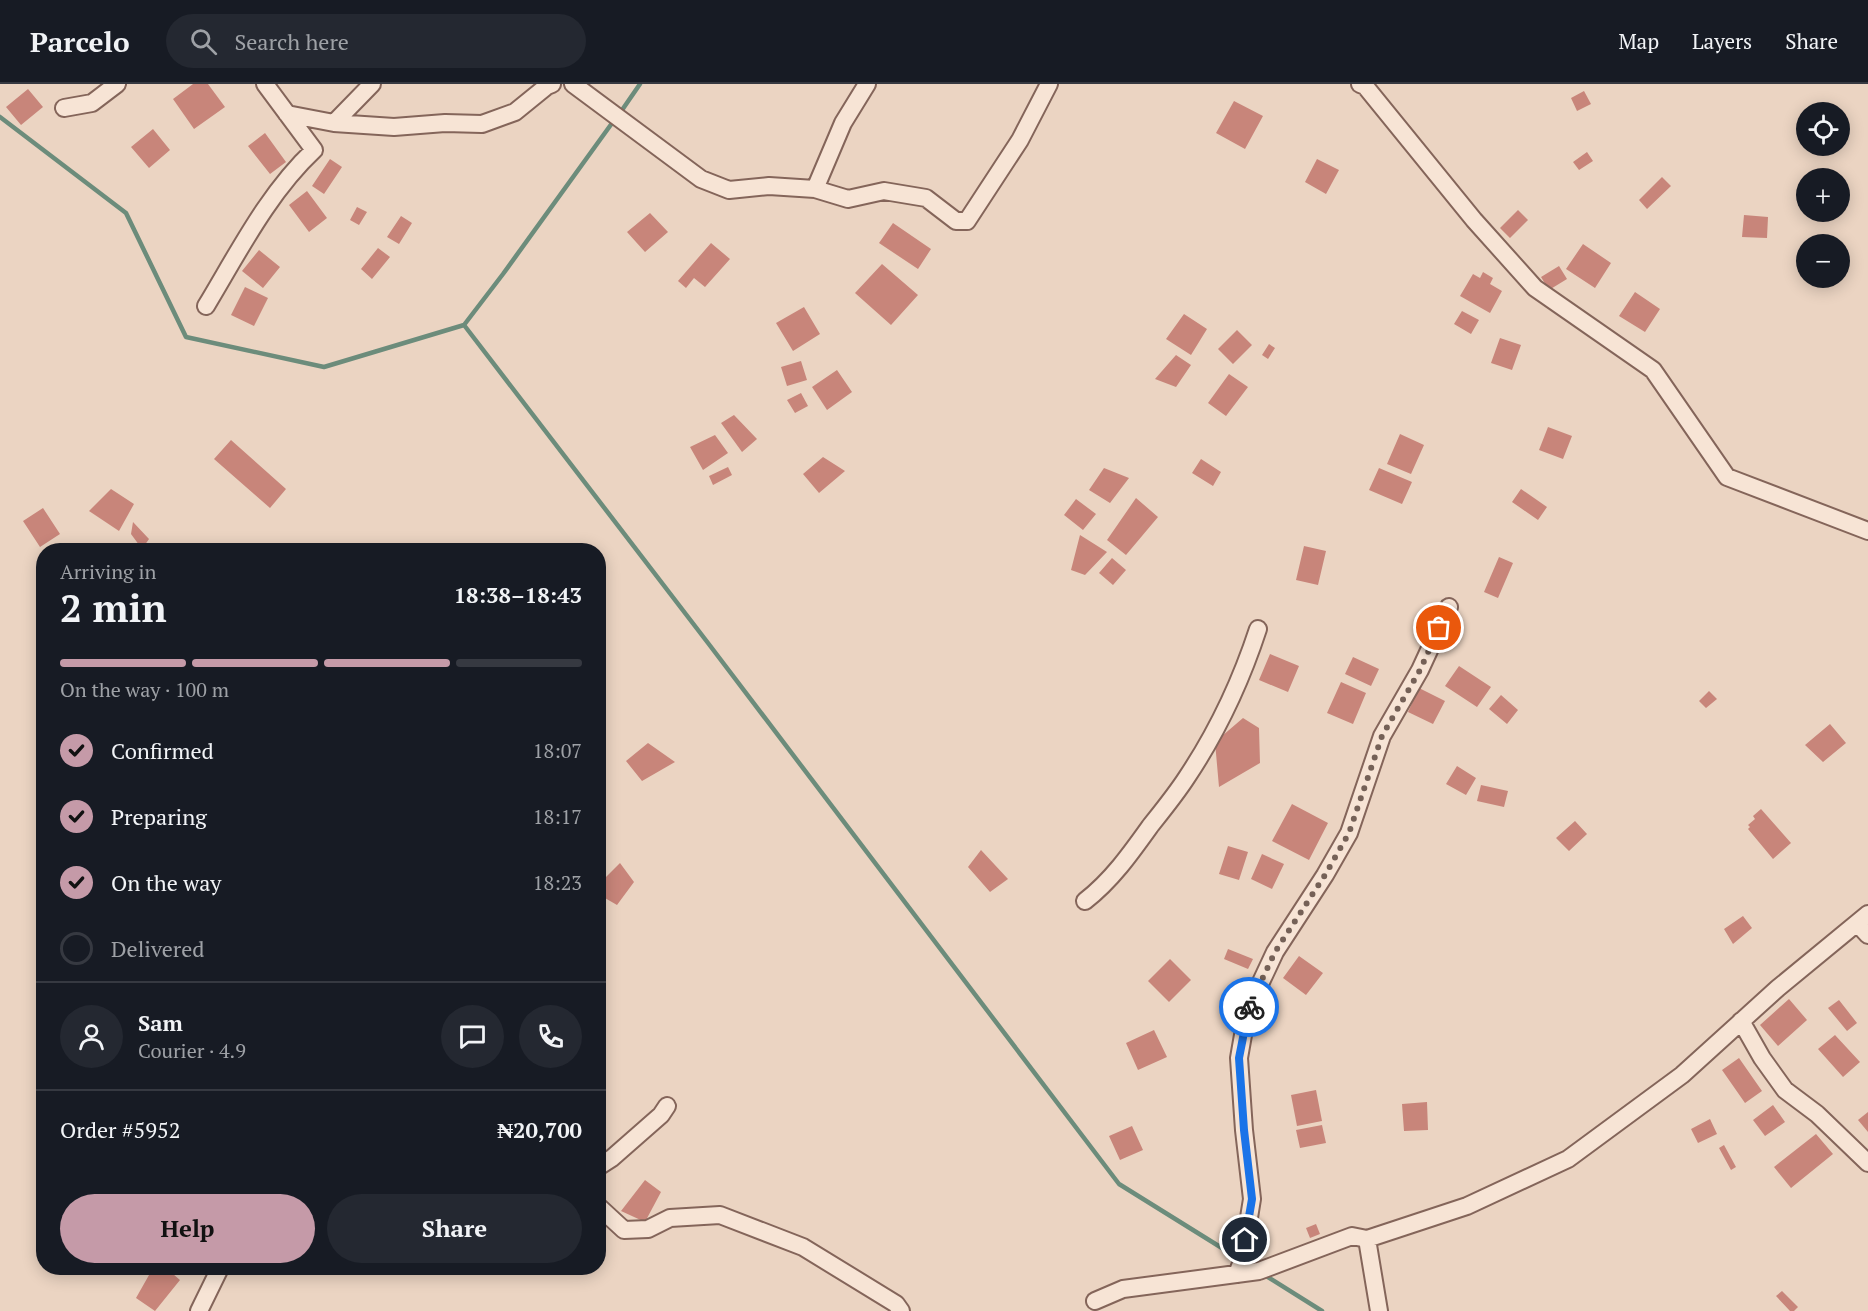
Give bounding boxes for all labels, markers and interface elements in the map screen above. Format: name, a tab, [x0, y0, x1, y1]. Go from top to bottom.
search box	[166, 14, 586, 68]
text: Parcelo	[30, 23, 130, 60]
icon: search	[187, 25, 220, 58]
text: Search here	[235, 27, 349, 56]
text: Map	[1618, 27, 1659, 55]
text: Layers	[1692, 27, 1752, 55]
text: Share	[1785, 27, 1838, 55]
map controls	[1796, 102, 1850, 288]
button: locate	[1796, 102, 1850, 156]
button: +	[1796, 168, 1850, 222]
button: −	[1796, 234, 1850, 288]
text: Arriving in	[60, 558, 156, 585]
text: 18:38–18:43	[454, 580, 582, 609]
text: 2 min	[60, 581, 167, 633]
pin	[1413, 602, 1464, 653]
icon: bag	[1422, 611, 1455, 644]
text: On the way · 100 m	[60, 676, 229, 703]
icon: check	[60, 734, 93, 767]
text: Confirmed	[111, 736, 214, 765]
text: 18:07	[533, 737, 582, 764]
icon: check	[60, 800, 93, 833]
text: Preparing	[111, 802, 207, 831]
text: 18:17	[533, 803, 582, 830]
icon: check	[60, 866, 93, 899]
text: On the way	[111, 868, 221, 897]
text: 18:23	[533, 869, 582, 896]
text: Delivered	[111, 934, 204, 963]
courier	[1219, 977, 1279, 1037]
icon: bike	[1233, 991, 1266, 1024]
button: person	[60, 1005, 123, 1068]
button: chat	[441, 1005, 504, 1068]
button: phone	[519, 1005, 582, 1068]
text: Sam	[138, 1008, 183, 1037]
text: Courier · 4.9	[138, 1037, 246, 1064]
text: Order #5952	[60, 1115, 180, 1144]
text: ₦20,700	[497, 1115, 582, 1144]
button: Help	[60, 1194, 315, 1263]
button: Share	[327, 1194, 582, 1263]
pin	[1219, 1214, 1270, 1265]
icon: home	[1228, 1223, 1261, 1256]

